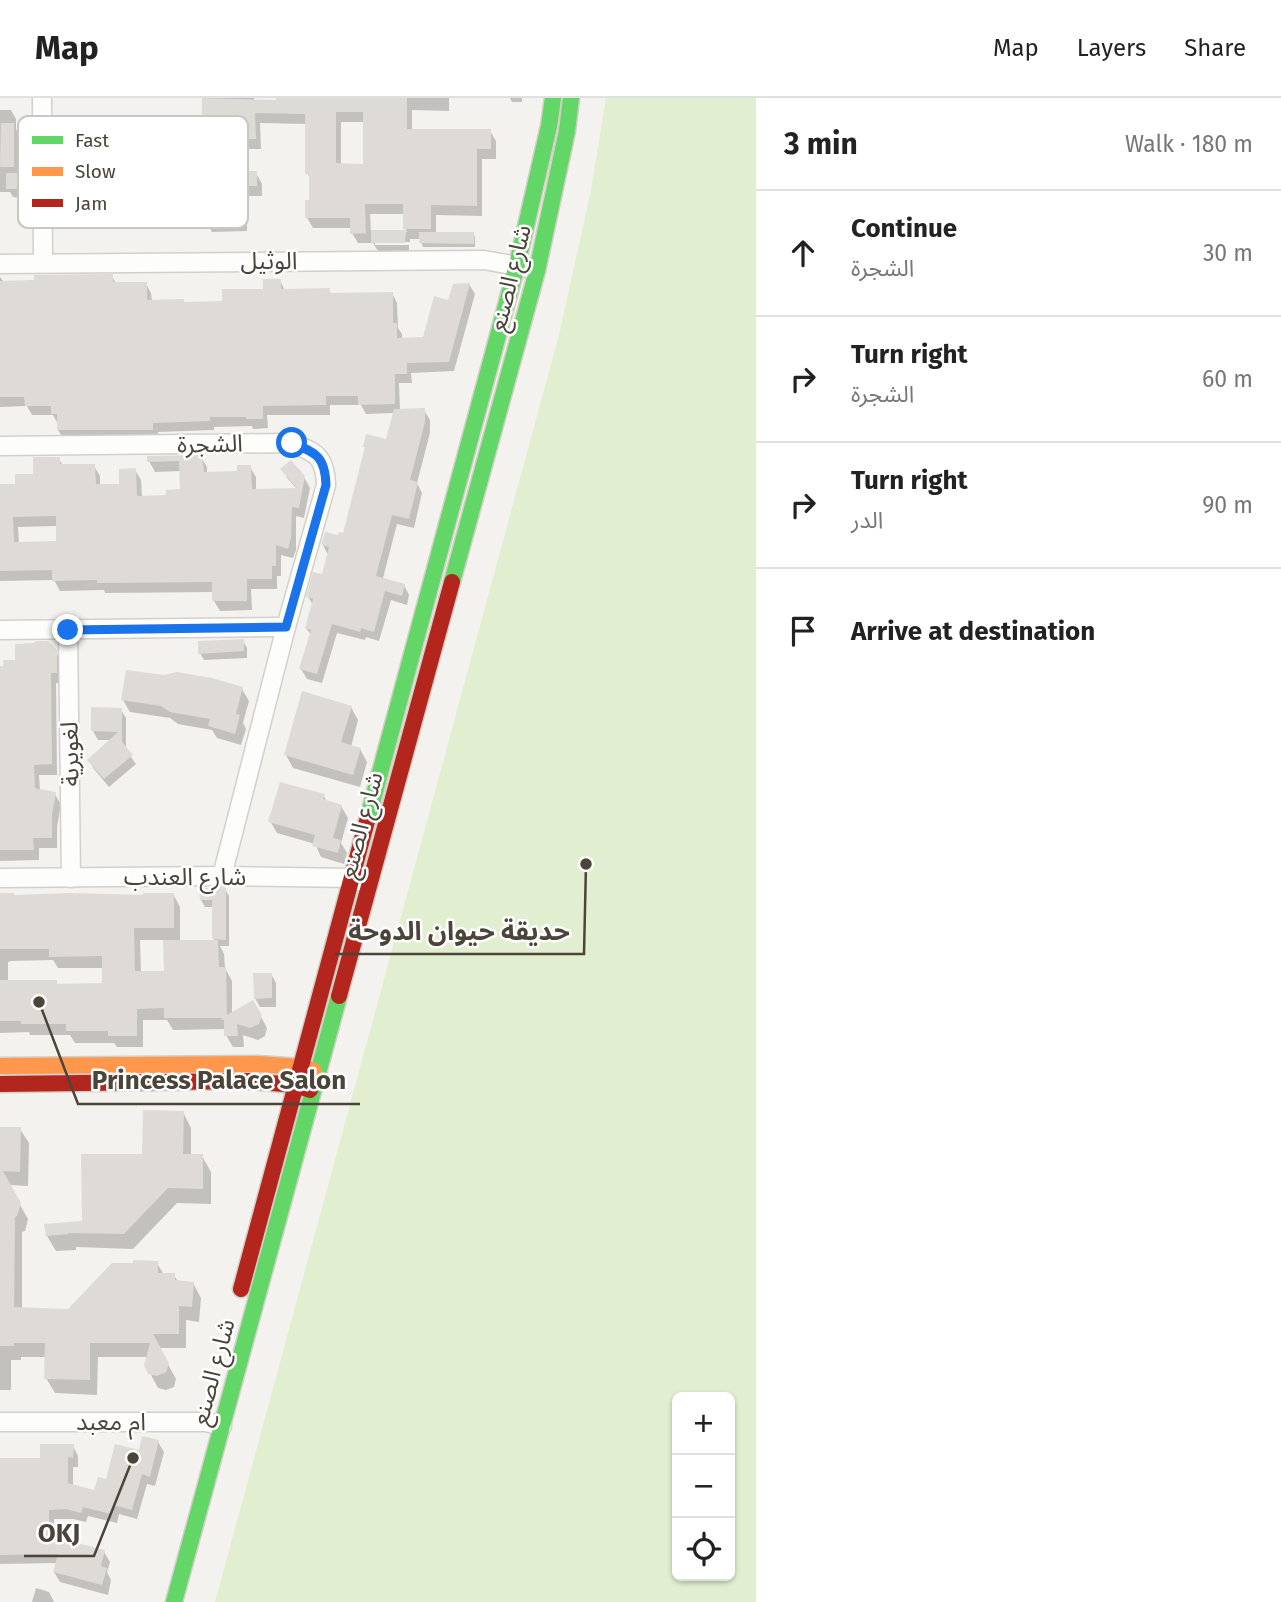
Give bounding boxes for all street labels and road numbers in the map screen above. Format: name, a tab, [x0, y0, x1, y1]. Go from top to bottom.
street label: شارع الصنع	[483, 222, 540, 335]
street label: الوثيل	[241, 247, 297, 275]
street label: الشجرة	[177, 429, 243, 459]
street label: لغويرية	[55, 721, 85, 787]
street label: شارع الصنع	[333, 769, 392, 882]
street label: شارع العندب	[124, 863, 246, 894]
street label: شارع الصنع	[185, 1316, 244, 1429]
street label: ام معبد	[76, 1408, 146, 1440]

